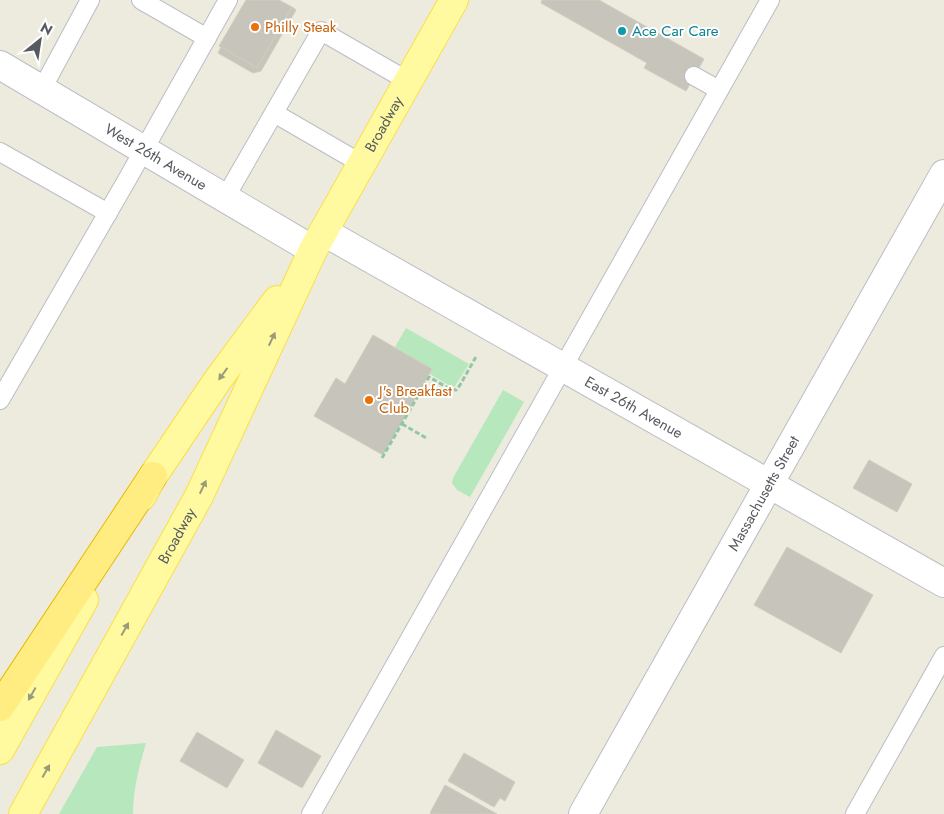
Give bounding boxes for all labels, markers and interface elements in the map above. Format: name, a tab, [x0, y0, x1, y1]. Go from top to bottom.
north arrow	[15, 15, 65, 65]
place label: Philly Steak	[265, 16, 337, 38]
text: N	[37, 17, 56, 40]
place label: Ace Car Care	[632, 20, 719, 42]
marker: Philly Steak	[249, 21, 261, 33]
marker: Ace Car Care	[616, 25, 628, 37]
street label: Broadway	[359, 92, 409, 156]
street label: West 26th Avenue	[100, 118, 211, 196]
one-way arrow	[267, 332, 276, 347]
one-way arrow	[217, 367, 228, 380]
street label: East 26th Avenue	[581, 371, 687, 444]
place label: J's Breakfast Club	[377, 380, 452, 419]
marker: J's Breakfast Club	[363, 394, 375, 406]
street label: Massachusetts Street	[723, 432, 805, 555]
one-way arrow	[200, 480, 208, 494]
street label: Broadway	[153, 503, 202, 568]
one-way arrow	[121, 622, 129, 637]
one-way arrow	[27, 687, 36, 700]
one-way arrow	[42, 765, 51, 778]

